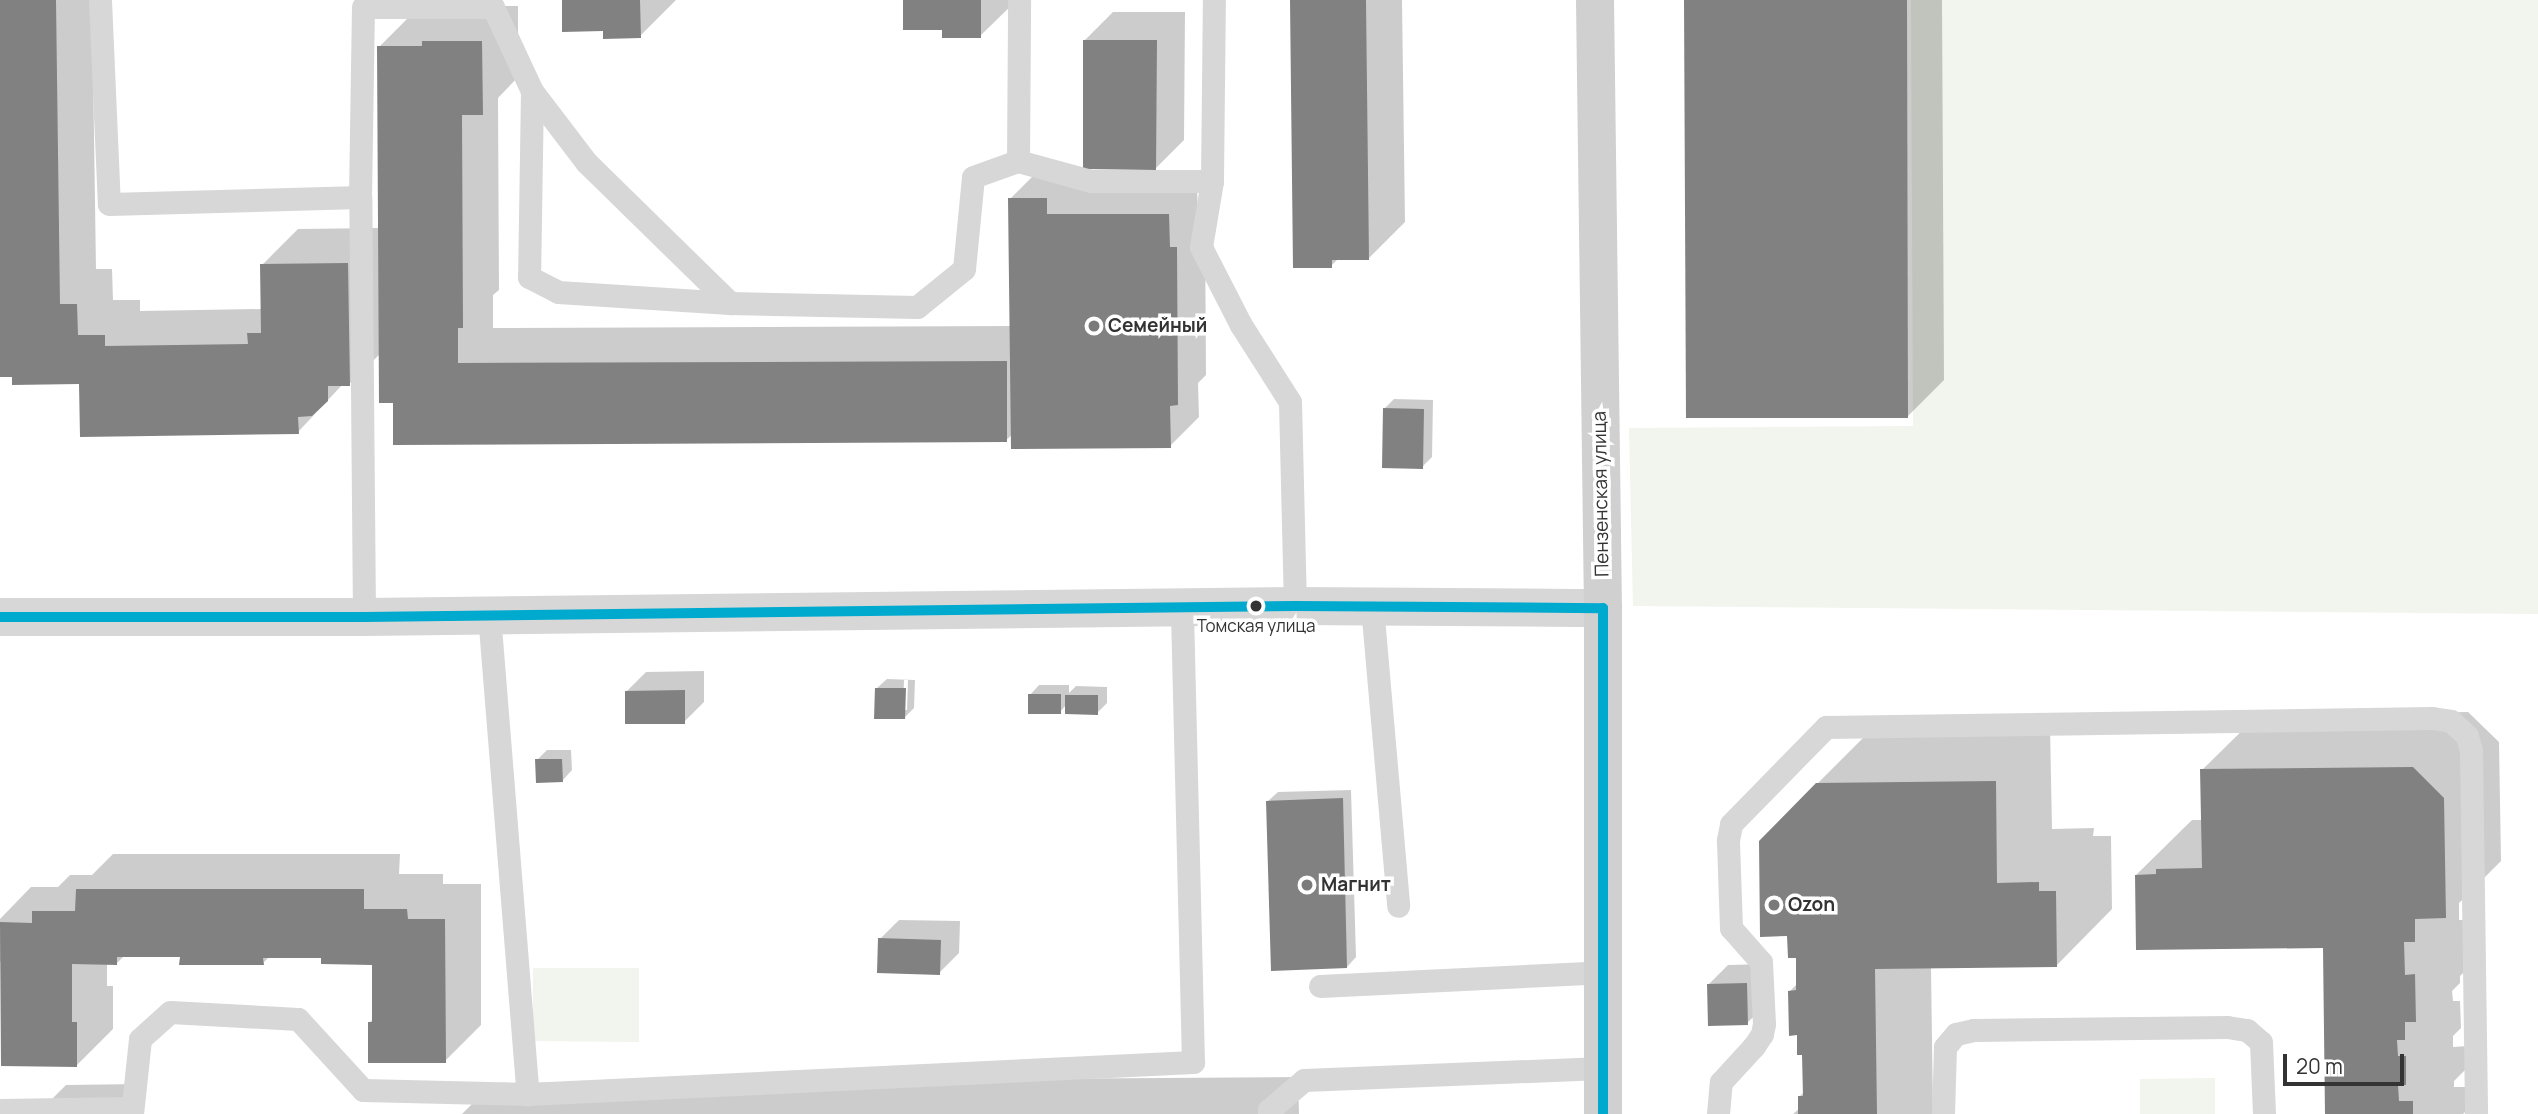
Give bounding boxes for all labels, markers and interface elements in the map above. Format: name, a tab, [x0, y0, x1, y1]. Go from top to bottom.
place label: Семейный	[1108, 315, 1207, 337]
marker: Семейный	[1086, 318, 1102, 334]
street label: Пензенская улица	[1588, 411, 1614, 577]
marker: Томская улица	[1249, 599, 1263, 613]
place label: Томская улица	[1197, 616, 1315, 636]
place label: Магнит	[1321, 874, 1391, 896]
marker: Магнит	[1299, 877, 1315, 893]
place label: Ozon	[1788, 894, 1835, 916]
marker: Ozon	[1766, 897, 1782, 913]
scale bar	[2286, 1040, 2407, 1084]
text: 20 m	[2296, 1052, 2343, 1080]

